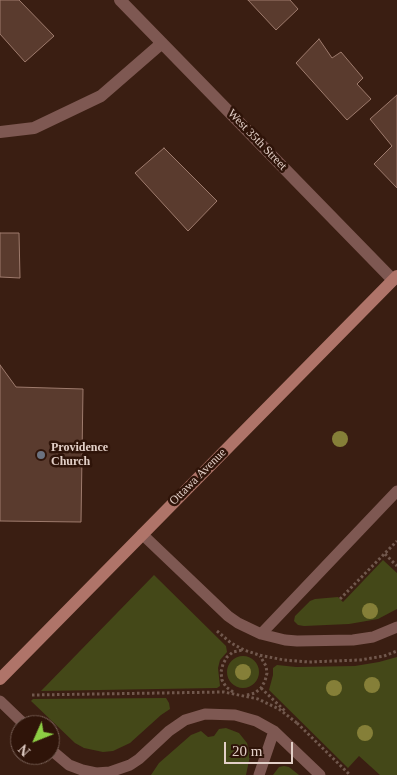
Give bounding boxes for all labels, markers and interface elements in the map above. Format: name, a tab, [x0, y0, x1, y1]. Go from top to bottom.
street label: West 35th Street	[224, 107, 290, 173]
place label: Providence Church	[51, 441, 108, 469]
street label: Ottawa Avenue	[167, 446, 229, 508]
marker: Providence Church	[35, 449, 47, 461]
north arrow	[10, 715, 60, 765]
scale bar	[227, 732, 296, 764]
text: N	[16, 741, 33, 759]
text: 20 m	[232, 743, 262, 759]

